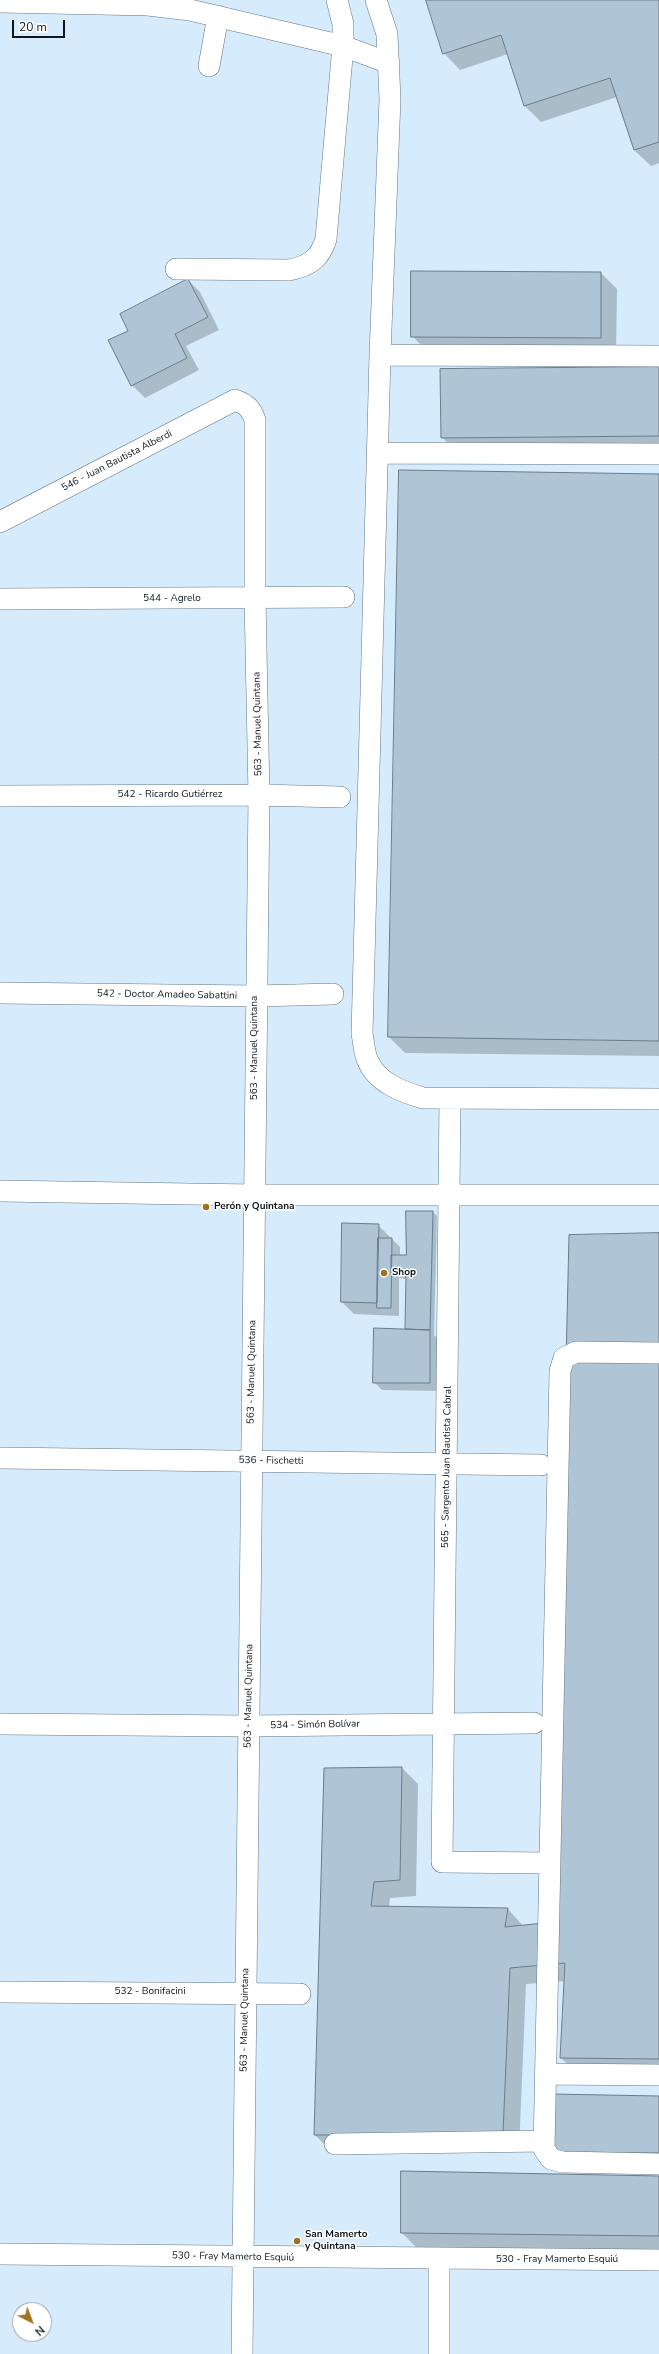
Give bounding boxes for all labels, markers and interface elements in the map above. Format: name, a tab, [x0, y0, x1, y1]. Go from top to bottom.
scale bar	[14, 12, 67, 38]
text: 20 m	[19, 19, 47, 35]
street label: 546 - Juan Bautista Alberdi	[60, 428, 174, 494]
street label: 544 - Agrelo	[143, 593, 201, 605]
street label: 563 - Manuel Quintana	[251, 672, 265, 776]
street label: 542 - Ricardo Gutiérrez	[118, 789, 222, 801]
street label: 542 - Doctor Amadeo Sabattini	[97, 988, 237, 1002]
street label: 563 - Manuel Quintana	[249, 996, 261, 1100]
place label: Perón y Quintana	[214, 1201, 294, 1213]
marker: Perón y Quintana	[201, 1202, 211, 1212]
place label: Shop	[392, 1267, 416, 1279]
marker: Shop	[379, 1268, 389, 1278]
street label: 563 - Manuel Quintana	[245, 1320, 259, 1424]
street label: 565 - Sargento Juan Bautista Cabral	[440, 1386, 454, 1548]
street label: 536 - Fischetti	[238, 1454, 304, 1468]
street label: 563 - Manuel Quintana	[242, 1644, 256, 1748]
street label: 534 - Simón Bolívar	[270, 1718, 360, 1732]
street label: 563 - Manuel Quintana	[238, 1968, 252, 2072]
street label: 532 - Bonifacini	[114, 1986, 186, 1998]
place label: San Mamerto y Quintana	[305, 2229, 367, 2252]
marker: San Mamerto y Quintana	[292, 2236, 302, 2246]
street label: 530 - Fray Mamerto Esquiú	[172, 2250, 294, 2264]
street label: 530 - Fray Mamerto Esquiú	[496, 2254, 618, 2266]
north arrow	[12, 2302, 52, 2342]
text: N	[32, 2322, 48, 2339]

